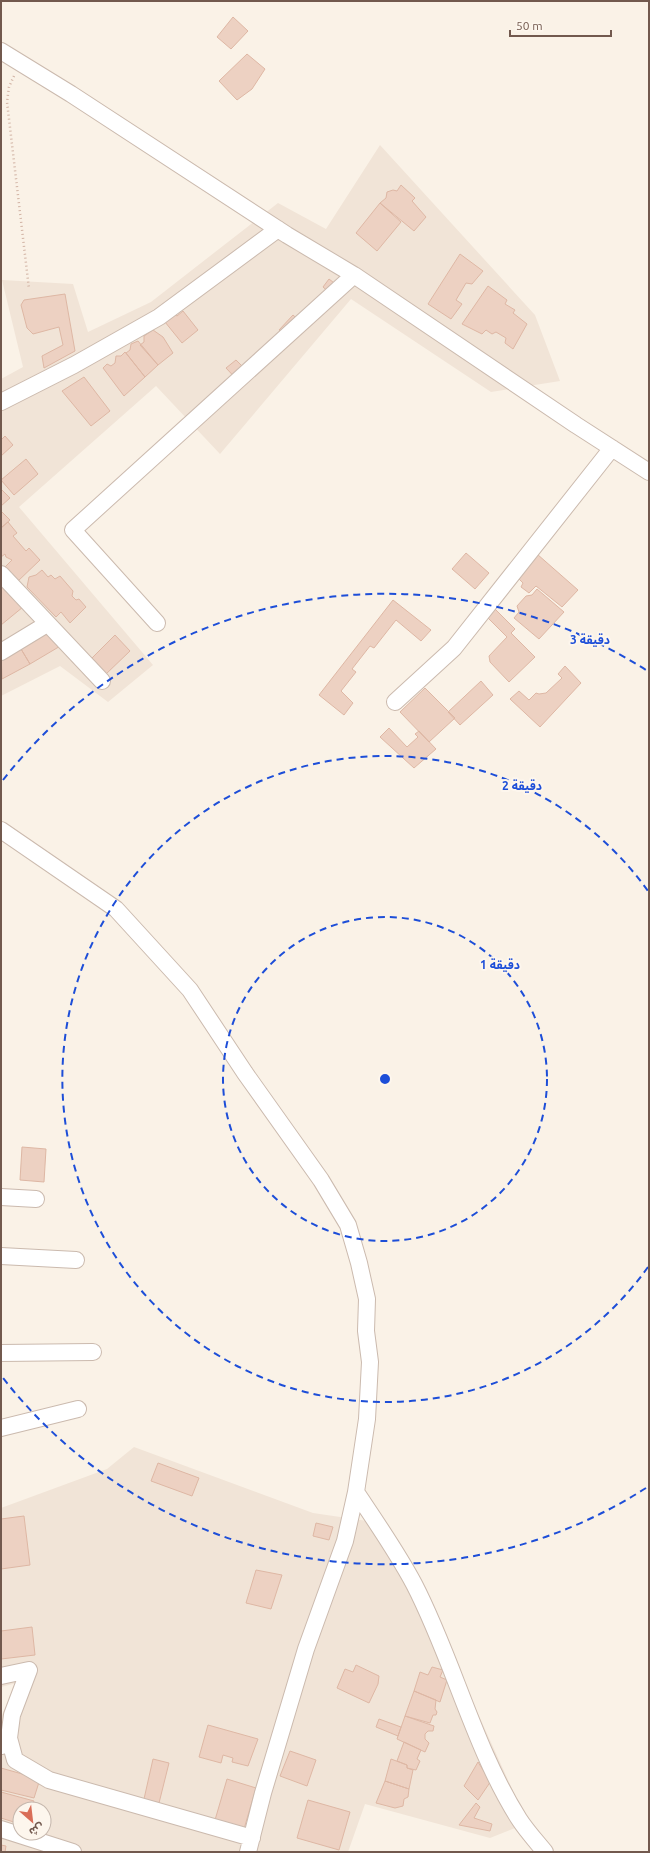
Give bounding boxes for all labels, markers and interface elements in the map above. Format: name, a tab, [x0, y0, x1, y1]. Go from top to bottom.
scale bar	[510, 12, 611, 38]
text: 50 m	[516, 19, 543, 32]
text: 3 دقيقة	[570, 633, 610, 647]
text: 2 دقيقة	[502, 779, 542, 793]
text: 1 دقيقة	[480, 958, 520, 972]
centre of rings	[378, 1072, 392, 1086]
north arrow	[12, 1801, 52, 1841]
text: ش	[27, 1820, 46, 1839]

